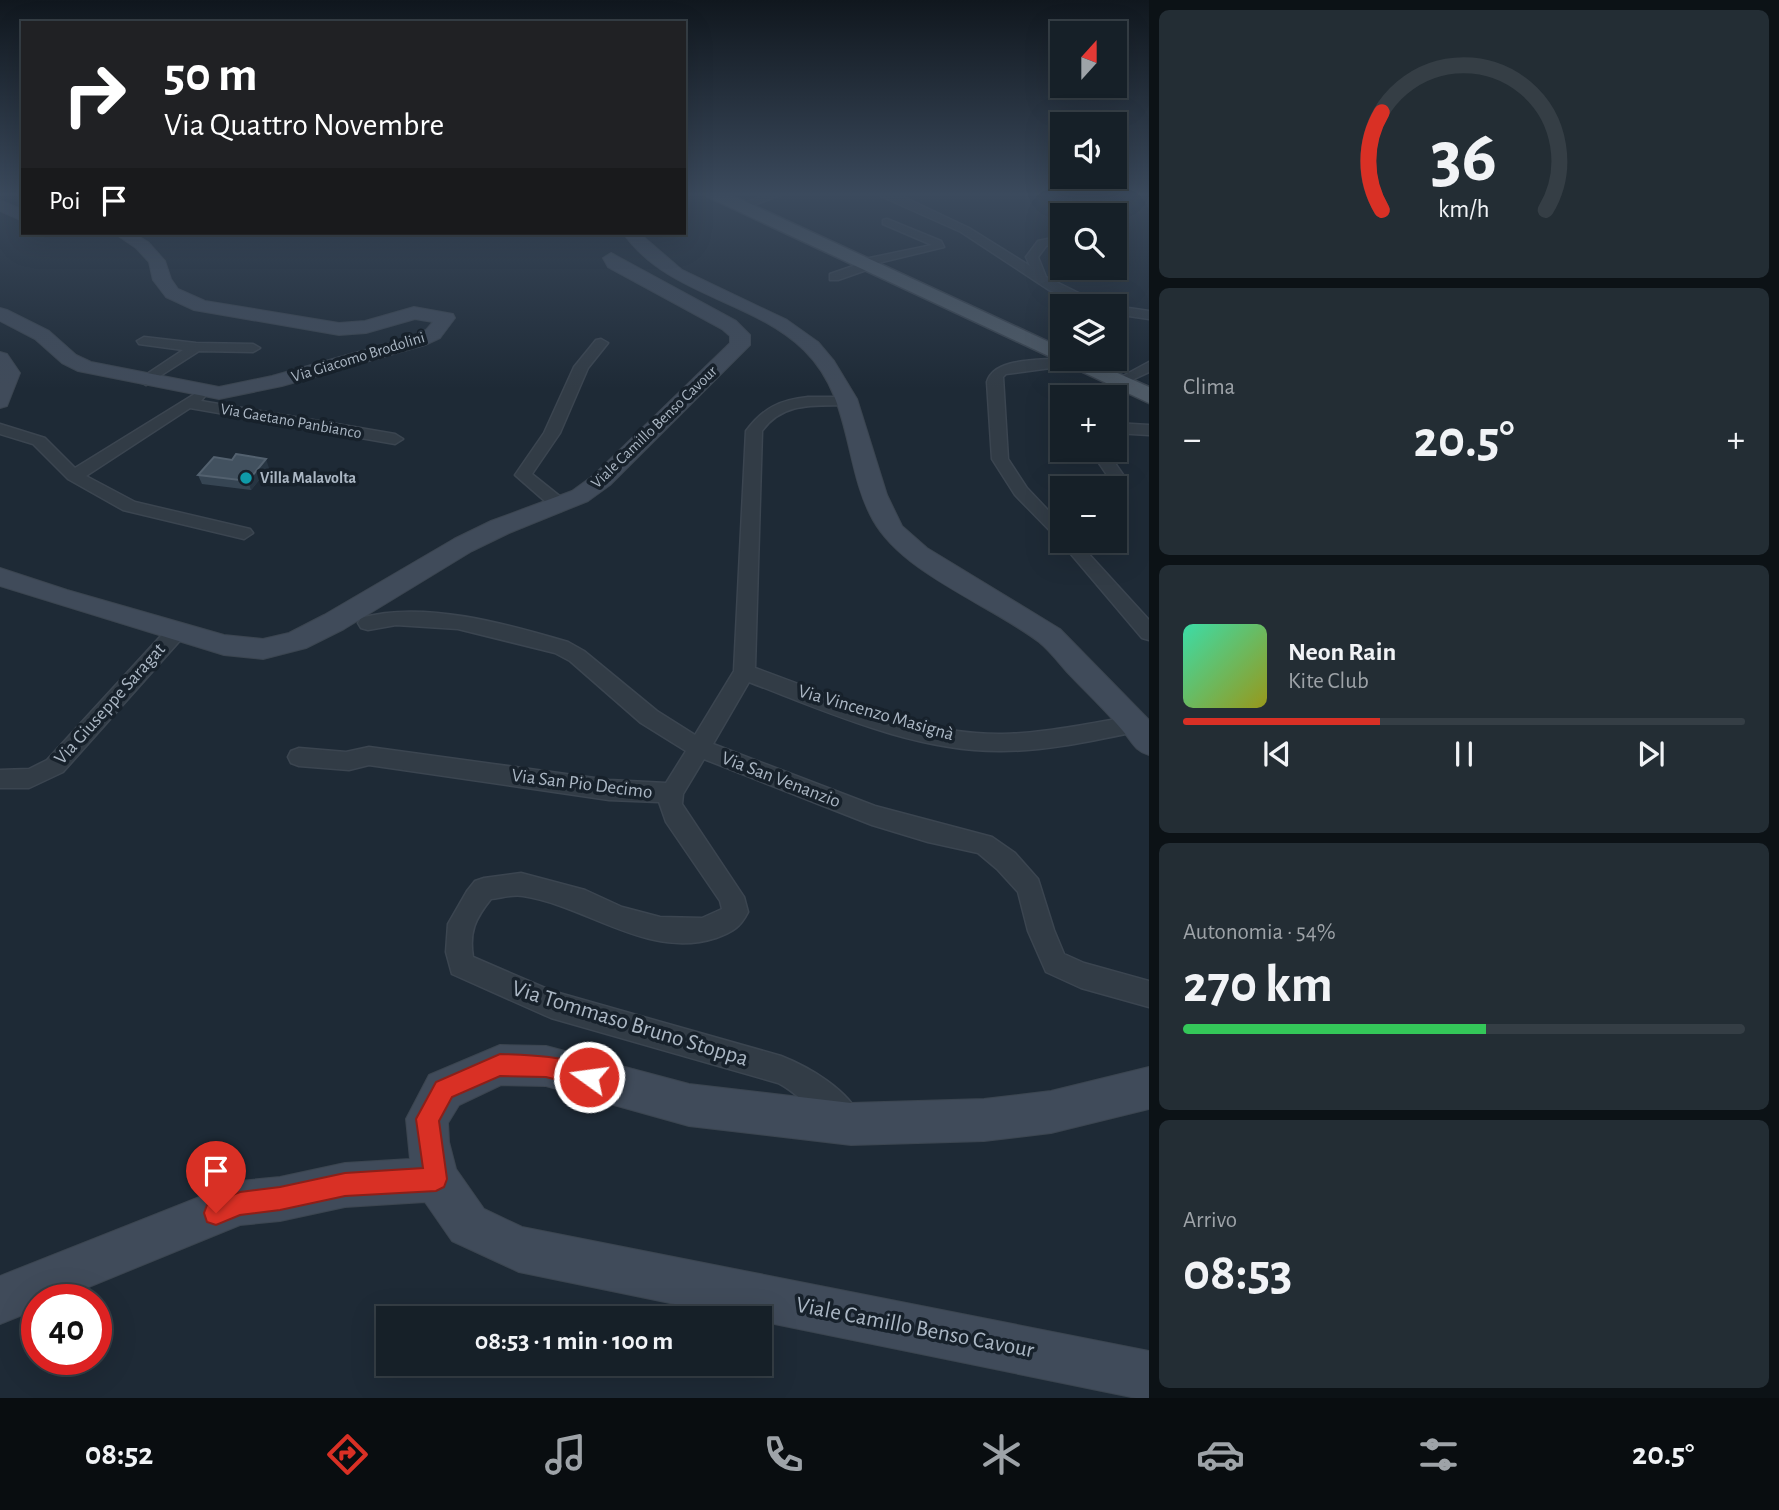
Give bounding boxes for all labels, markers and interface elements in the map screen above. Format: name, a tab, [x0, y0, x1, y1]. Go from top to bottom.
north arrow	[1050, 21, 1127, 98]
map controls	[1050, 21, 1127, 553]
icon: right	[49, 49, 140, 140]
text: 50 m	[164, 51, 258, 100]
text: Via Quattro Novembre	[164, 109, 444, 141]
button: sound	[1050, 112, 1127, 189]
text: 36	[1431, 122, 1497, 195]
icon: arrive	[95, 182, 133, 220]
text: Poi	[49, 188, 81, 214]
text: km/h	[1438, 197, 1490, 222]
button: search	[1050, 203, 1127, 280]
button: layers	[1050, 294, 1127, 371]
street label: Via Giacomo Brodolini	[289, 329, 427, 385]
street label: Viale Camillo Benso Cavour	[588, 362, 721, 491]
text: Clima	[1183, 376, 1235, 399]
button: +	[1050, 385, 1127, 462]
street label: Via Gaetano Panbianco	[219, 401, 363, 441]
text: 20.5°	[1413, 414, 1515, 466]
text: −	[1183, 421, 1201, 459]
text: +	[1727, 421, 1745, 459]
marker: Villa Malavolta	[238, 470, 254, 486]
place label: Villa Malavolta	[260, 470, 357, 486]
button: −	[1050, 476, 1127, 553]
text: Neon Rain	[1288, 639, 1396, 665]
street label: Via Giuseppe Saragat	[51, 640, 169, 768]
text: Kite Club	[1288, 670, 1369, 693]
street label: Via Vincenzo Masignà	[796, 682, 956, 744]
icon: previous	[1258, 735, 1296, 773]
icon: pause	[1445, 735, 1483, 773]
icon: next	[1632, 735, 1670, 773]
street label: Via San Venanzio	[719, 749, 843, 811]
street label: Via San Pio Decimo	[510, 766, 654, 802]
text: Autonomia · 54%	[1183, 921, 1336, 944]
text: 270 km	[1183, 959, 1333, 1011]
street label: Via Tommaso Bruno Stoppa	[509, 977, 751, 1071]
position arrow	[552, 1040, 626, 1114]
pin	[186, 1141, 246, 1213]
icon: arrive	[197, 1152, 235, 1190]
text: Arrivo	[1183, 1209, 1237, 1232]
text: 08:53	[1183, 1247, 1293, 1299]
speed limit sign: 40	[21, 1284, 112, 1375]
street label: Viale Camillo Benso Cavour	[794, 1294, 1037, 1362]
text: 08:53 · 1 min · 100 m	[475, 1328, 673, 1354]
icon: directions	[323, 1430, 372, 1479]
icon: music	[541, 1430, 590, 1479]
icon: phone	[759, 1430, 808, 1479]
icon: climate	[977, 1430, 1026, 1479]
icon: car	[1196, 1430, 1245, 1479]
icon: filters	[1414, 1430, 1463, 1479]
text: 08:52	[85, 1438, 153, 1470]
text: 20.5°	[1632, 1438, 1694, 1470]

